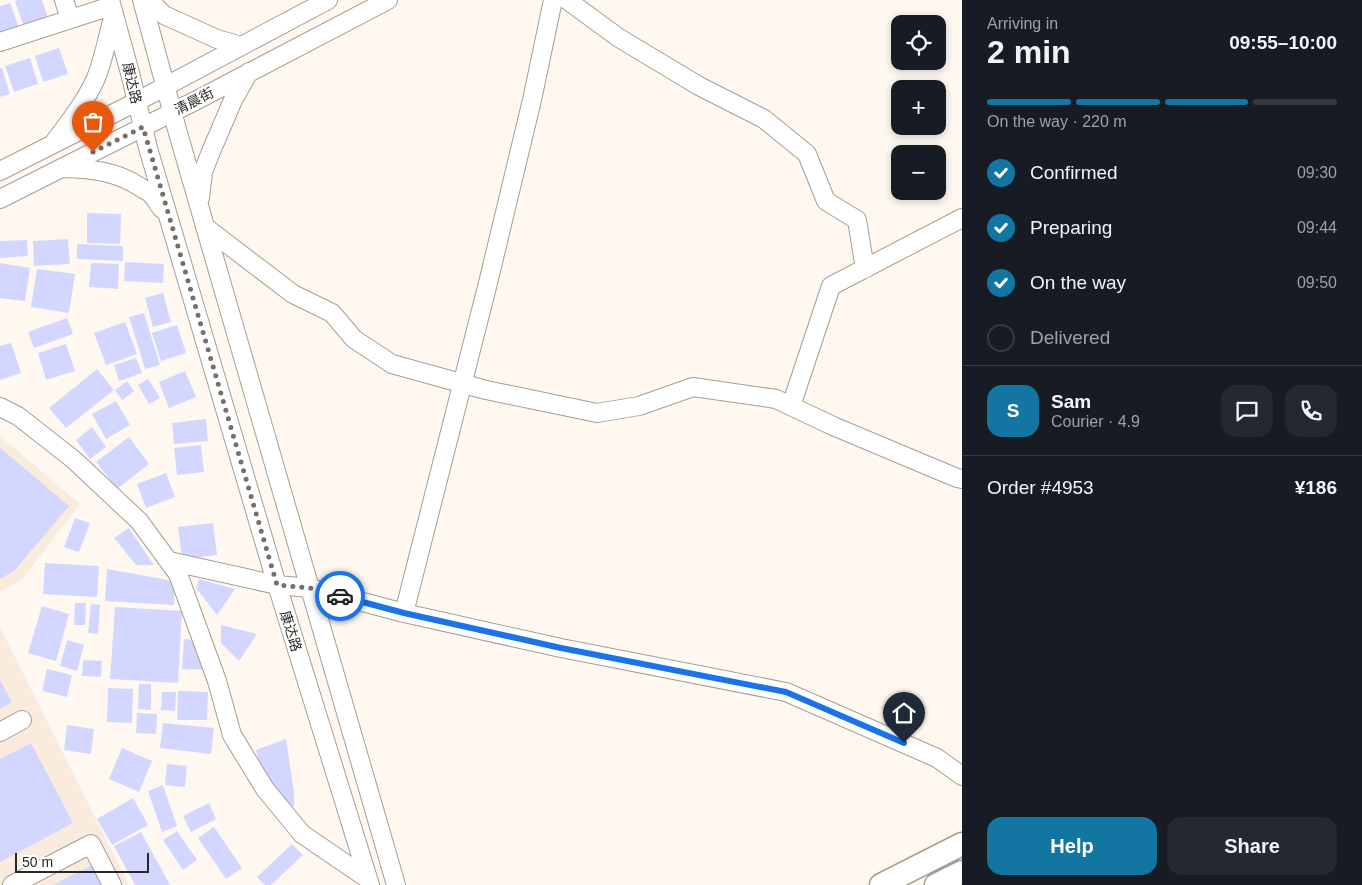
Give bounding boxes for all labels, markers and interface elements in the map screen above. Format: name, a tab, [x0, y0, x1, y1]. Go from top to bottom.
map controls	[891, 15, 946, 200]
button: locate	[891, 15, 946, 70]
text: Arriving in	[987, 15, 1058, 32]
text: 09:55–10:00	[1229, 32, 1337, 53]
text: 2 min	[987, 34, 1071, 70]
street label: 康达路	[119, 61, 145, 105]
button: +	[891, 80, 946, 135]
street label: 清晨街	[172, 84, 216, 118]
pin	[72, 101, 114, 152]
icon: bag	[79, 108, 107, 136]
text: On the way · 220 m	[987, 113, 1127, 130]
button: −	[891, 145, 946, 200]
icon: check	[987, 159, 1015, 187]
text: Confirmed	[1030, 162, 1118, 183]
text: 09:30	[1297, 164, 1337, 181]
icon: check	[987, 214, 1015, 242]
text: Preparing	[1030, 217, 1112, 238]
text: 09:44	[1297, 219, 1337, 236]
icon: check	[987, 269, 1015, 297]
text: On the way	[1030, 272, 1126, 293]
text: 09:50	[1297, 274, 1337, 291]
text: Delivered	[1030, 327, 1110, 348]
button: chat	[1221, 385, 1273, 437]
button: phone	[1285, 385, 1337, 437]
text: Sam	[1051, 391, 1091, 412]
text: S	[1007, 400, 1019, 421]
text: Courier · 4.9	[1051, 413, 1140, 430]
text: Order #4953	[987, 477, 1094, 498]
text: ¥186	[1295, 477, 1337, 498]
courier	[315, 571, 365, 621]
icon: car	[326, 582, 354, 610]
street label: 康达路	[277, 609, 305, 653]
pin	[883, 692, 925, 743]
icon: home	[890, 699, 918, 727]
button: Help	[987, 817, 1157, 875]
button: Share	[1167, 817, 1337, 875]
scale bar	[15, 850, 149, 873]
text: 50 m	[22, 854, 53, 870]

